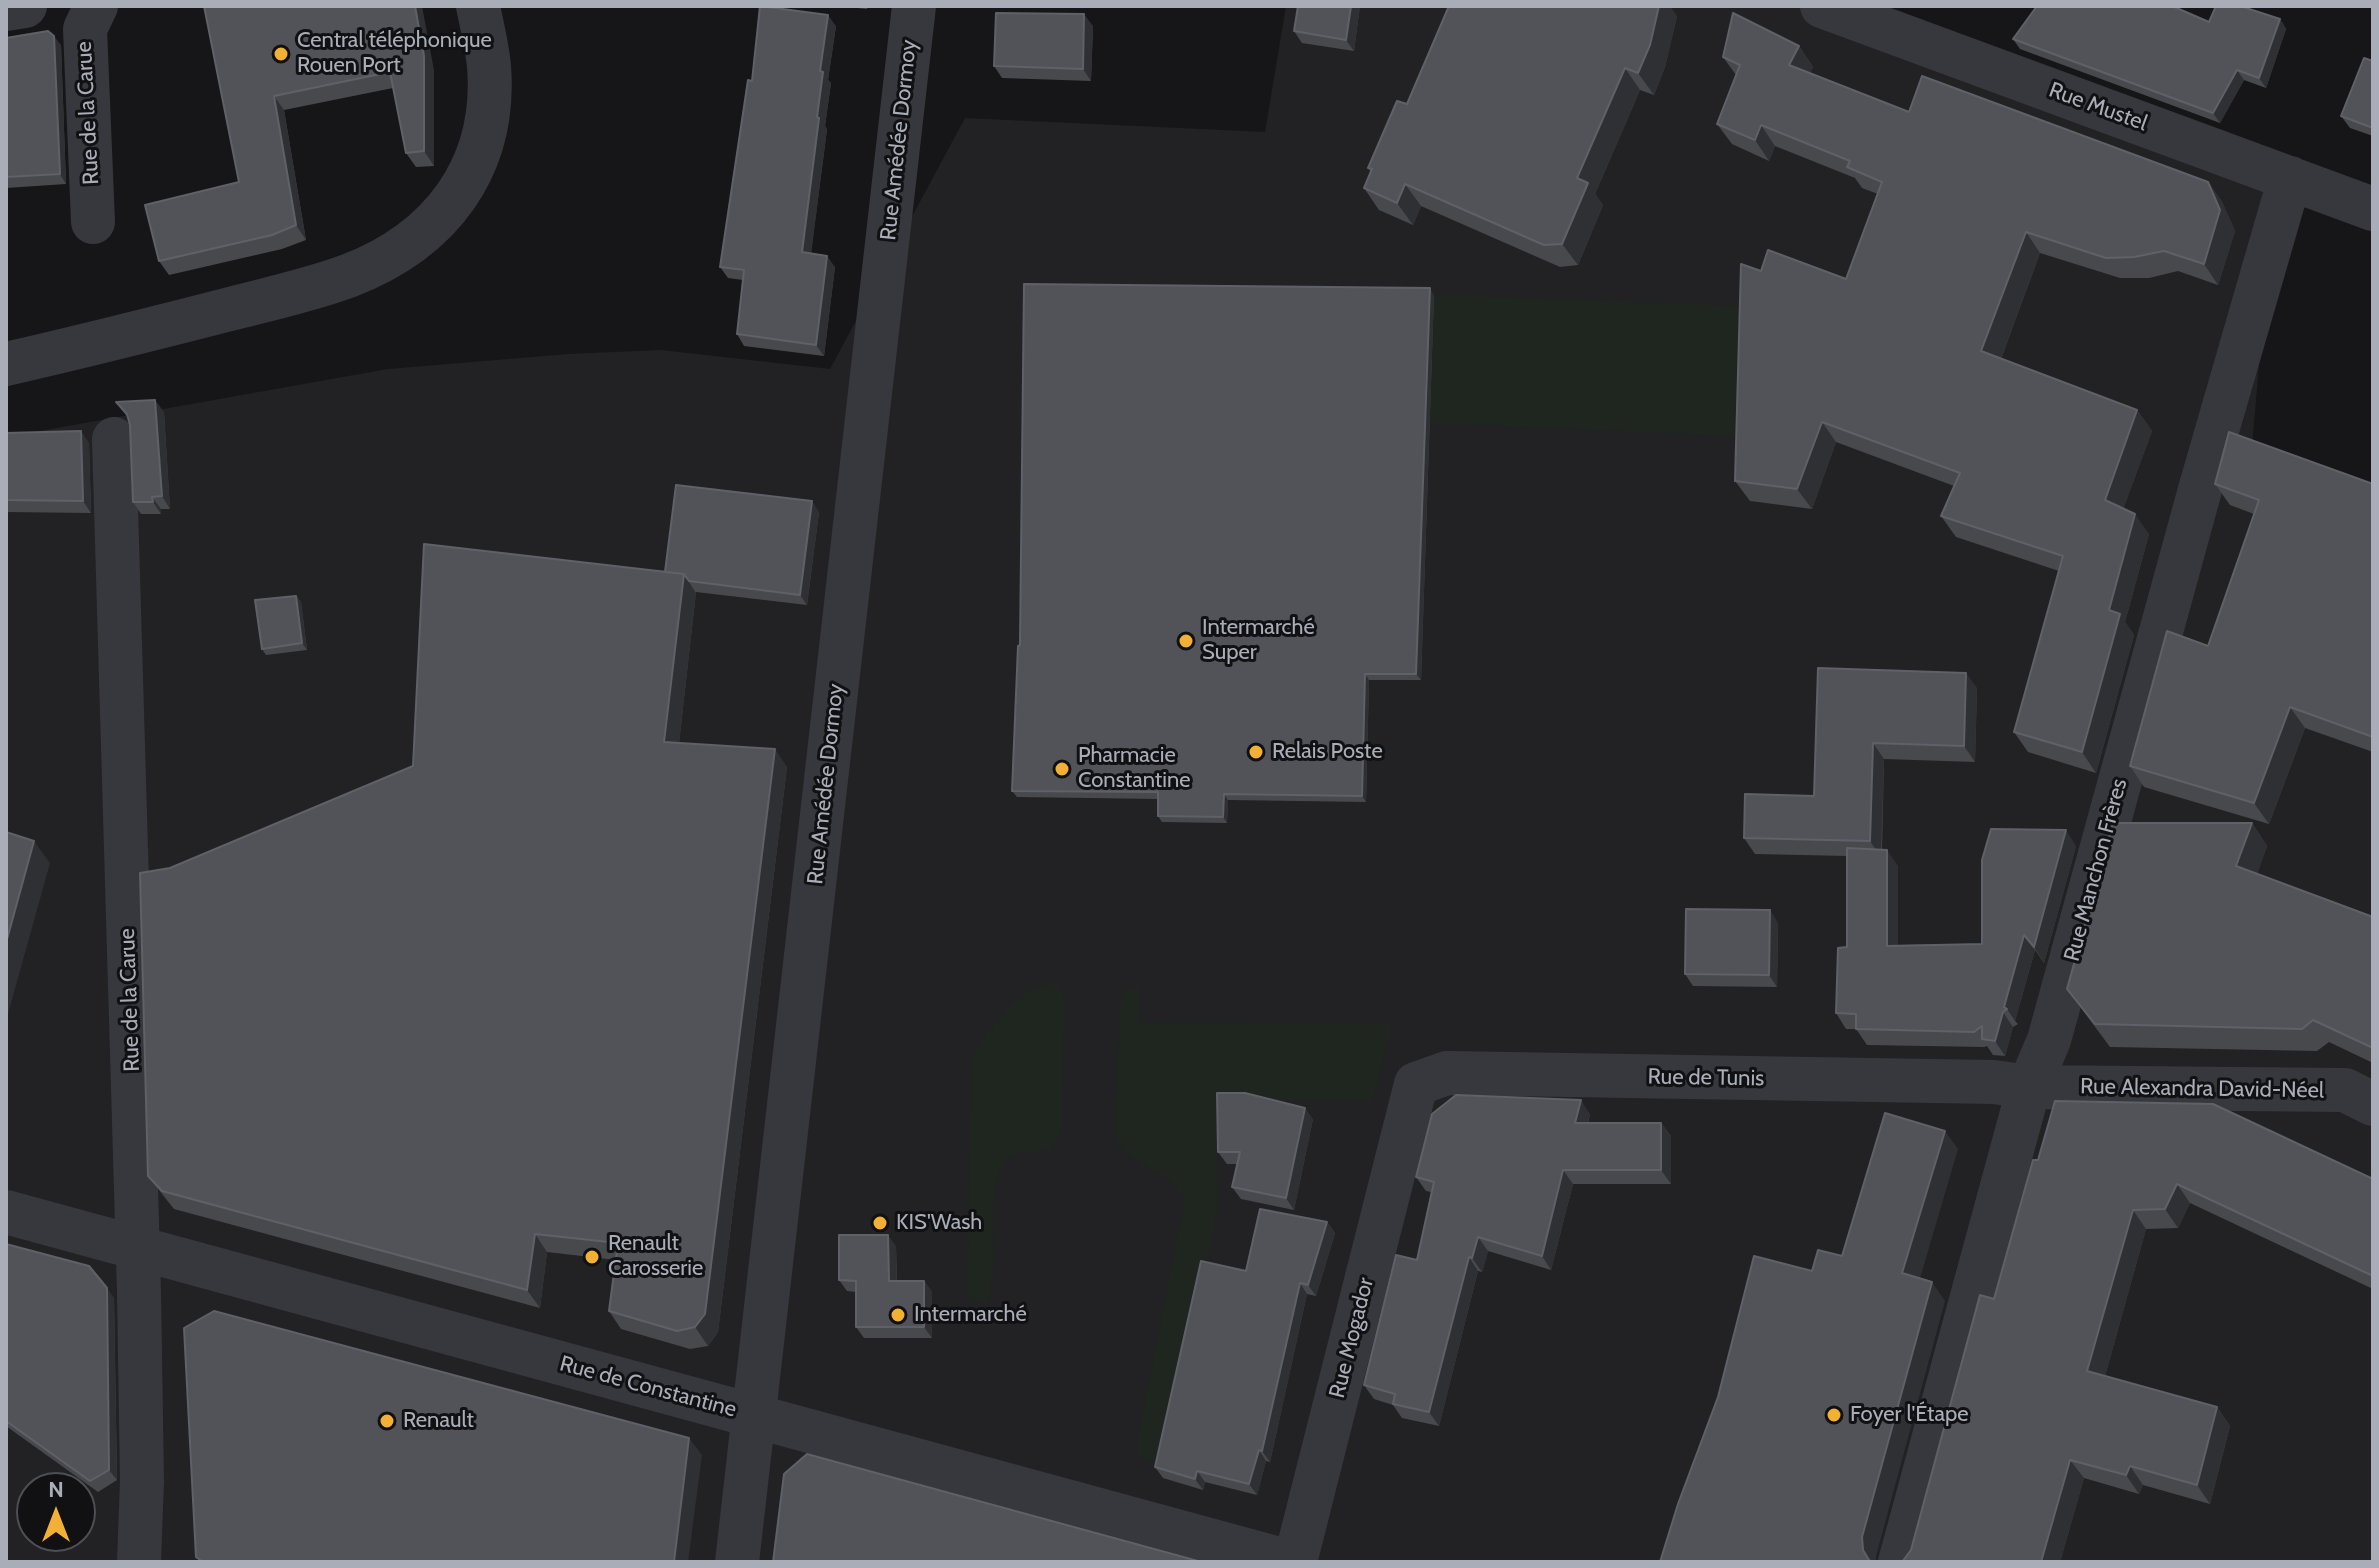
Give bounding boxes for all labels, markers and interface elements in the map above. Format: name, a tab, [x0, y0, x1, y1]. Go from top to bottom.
place label: Central téléphonique Rouen Port	[297, 28, 492, 80]
street label: Rue Amédée Dormoy	[875, 38, 923, 242]
street label: Rue de la Carue	[71, 41, 105, 185]
marker: Central téléphonique Rouen Port	[272, 45, 290, 63]
street label: Rue Mustel	[2045, 77, 2151, 137]
place label: Intermarché Super	[1202, 615, 1315, 666]
marker: Intermarché Super	[1177, 632, 1195, 650]
street label: Rue Amédée Dormoy	[802, 682, 850, 886]
place label: Relais Poste	[1272, 739, 1383, 765]
place label: Pharmacie Constantine	[1078, 743, 1190, 794]
marker: Relais Poste	[1247, 743, 1265, 761]
marker: Pharmacie Constantine	[1053, 760, 1071, 778]
street label: Rue Manchon Frères	[2059, 776, 2133, 964]
street label: Rue de la Carue	[114, 928, 146, 1072]
street label: Rue de Tunis	[1647, 1064, 1765, 1092]
street label: Rue Alexandra David-Néel	[2080, 1074, 2324, 1104]
place label: KIS'Wash	[896, 1210, 982, 1236]
marker: KIS'Wash	[871, 1214, 889, 1232]
place label: Renault Carosserie	[608, 1231, 703, 1282]
marker: Renault Carosserie	[583, 1248, 601, 1266]
street label: Rue Mogador	[1324, 1275, 1380, 1401]
place label: Intermarché	[914, 1302, 1027, 1328]
marker: Intermarché	[889, 1306, 907, 1324]
street label: Rue de Constantine	[557, 1351, 739, 1423]
place label: Foyer l'Étape	[1850, 1402, 1969, 1428]
marker: Foyer l'Étape	[1825, 1406, 1843, 1424]
place label: Renault	[403, 1408, 474, 1434]
marker: Renault	[378, 1412, 396, 1430]
north arrow	[16, 1472, 96, 1552]
text: N	[48, 1476, 64, 1503]

